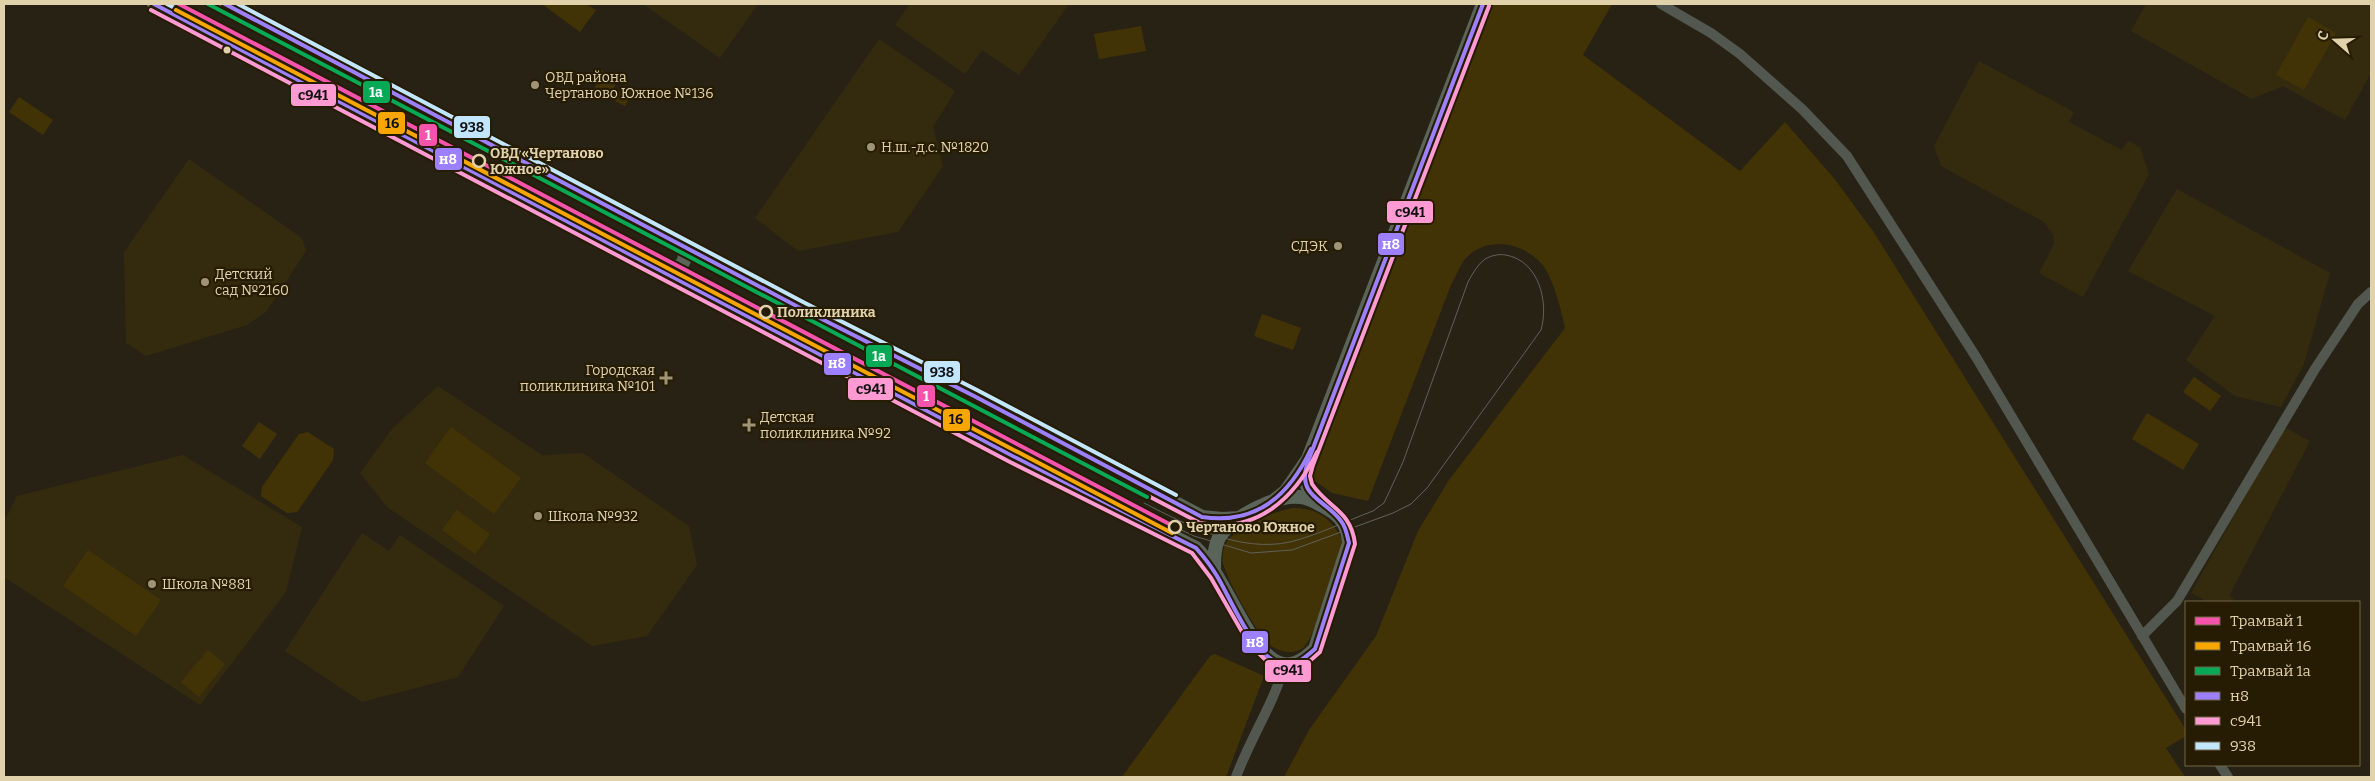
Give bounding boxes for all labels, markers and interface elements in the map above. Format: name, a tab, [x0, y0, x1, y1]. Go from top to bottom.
north arrow	[2310, 15, 2360, 65]
text: С	[2314, 29, 2333, 43]
unlabelled marker	[222, 45, 232, 55]
place label: ОВД района Чертаново Южное №136	[545, 69, 714, 102]
marker: ОВД района Чертаново Южное №136	[529, 79, 541, 91]
line badge: 1а	[362, 80, 391, 104]
line badge: с941	[290, 83, 337, 107]
text: 1а	[369, 84, 383, 101]
text: с941	[298, 87, 328, 104]
line badge: 16	[377, 111, 406, 135]
text: 16	[385, 115, 399, 132]
line badge: 938	[453, 115, 491, 139]
text: 938	[460, 119, 484, 136]
line badge: 1	[418, 123, 438, 147]
text: 1	[425, 127, 431, 144]
place label: Н.ш.-д.с. №1820	[881, 139, 989, 156]
marker: Н.ш.-д.с. №1820	[865, 141, 877, 153]
place label: ОВД «Чертаново Южное»	[490, 145, 604, 178]
line badge: н8	[434, 147, 463, 171]
text: н8	[439, 151, 457, 168]
marker: ОВД «Чертаново Южное»	[472, 154, 486, 168]
line badge: с941	[1386, 200, 1434, 224]
text: с941	[1395, 204, 1425, 221]
line badge: н8	[1377, 232, 1405, 256]
text: н8	[1382, 236, 1400, 253]
place label: СДЭК	[1291, 238, 1328, 255]
marker: СДЭК	[1332, 240, 1344, 252]
place label: Детский сад №2160	[215, 266, 289, 299]
marker: Детский сад №2160	[199, 276, 211, 288]
place label: Поликлиника	[777, 304, 876, 321]
marker: Поликлиника	[759, 305, 773, 319]
line badge: 1а	[865, 344, 893, 368]
text: 1а	[872, 348, 886, 365]
line badge: н8	[823, 352, 852, 376]
text: н8	[828, 355, 846, 372]
line badge: 938	[923, 360, 961, 384]
place label: Городская поликлиника №101	[520, 362, 655, 395]
text: 938	[930, 364, 954, 381]
marker: Городская поликлиника №101	[659, 371, 673, 385]
line badge: с941	[847, 377, 894, 401]
text: с941	[856, 381, 886, 398]
line badge: 1	[916, 384, 936, 408]
text: 1	[923, 388, 929, 405]
line badge: 16	[942, 408, 971, 432]
place label: Детская поликлиника №92	[760, 409, 891, 442]
text: 16	[949, 411, 963, 428]
marker: Детская поликлиника №92	[742, 418, 756, 432]
place label: Школа №932	[548, 508, 638, 525]
marker: Школа №932	[532, 510, 544, 522]
place label: Чертаново Южное	[1186, 519, 1315, 536]
marker: Чертаново Южное	[1168, 520, 1182, 534]
place label: Школа №881	[162, 576, 251, 593]
marker: Школа №881	[146, 578, 158, 590]
legend	[2185, 601, 2360, 766]
text: Трамвай 1	[2230, 612, 2303, 630]
line badge: н8	[1241, 630, 1269, 654]
text: н8	[1246, 634, 1264, 651]
text: Трамвай 16	[2230, 637, 2312, 655]
line badge: с941	[1264, 659, 1312, 683]
text: с941	[1273, 662, 1303, 679]
text: Трамвай 1а	[2230, 662, 2311, 680]
text: н8	[2230, 687, 2249, 705]
text: с941	[2230, 712, 2261, 730]
text: 938	[2230, 737, 2256, 755]

